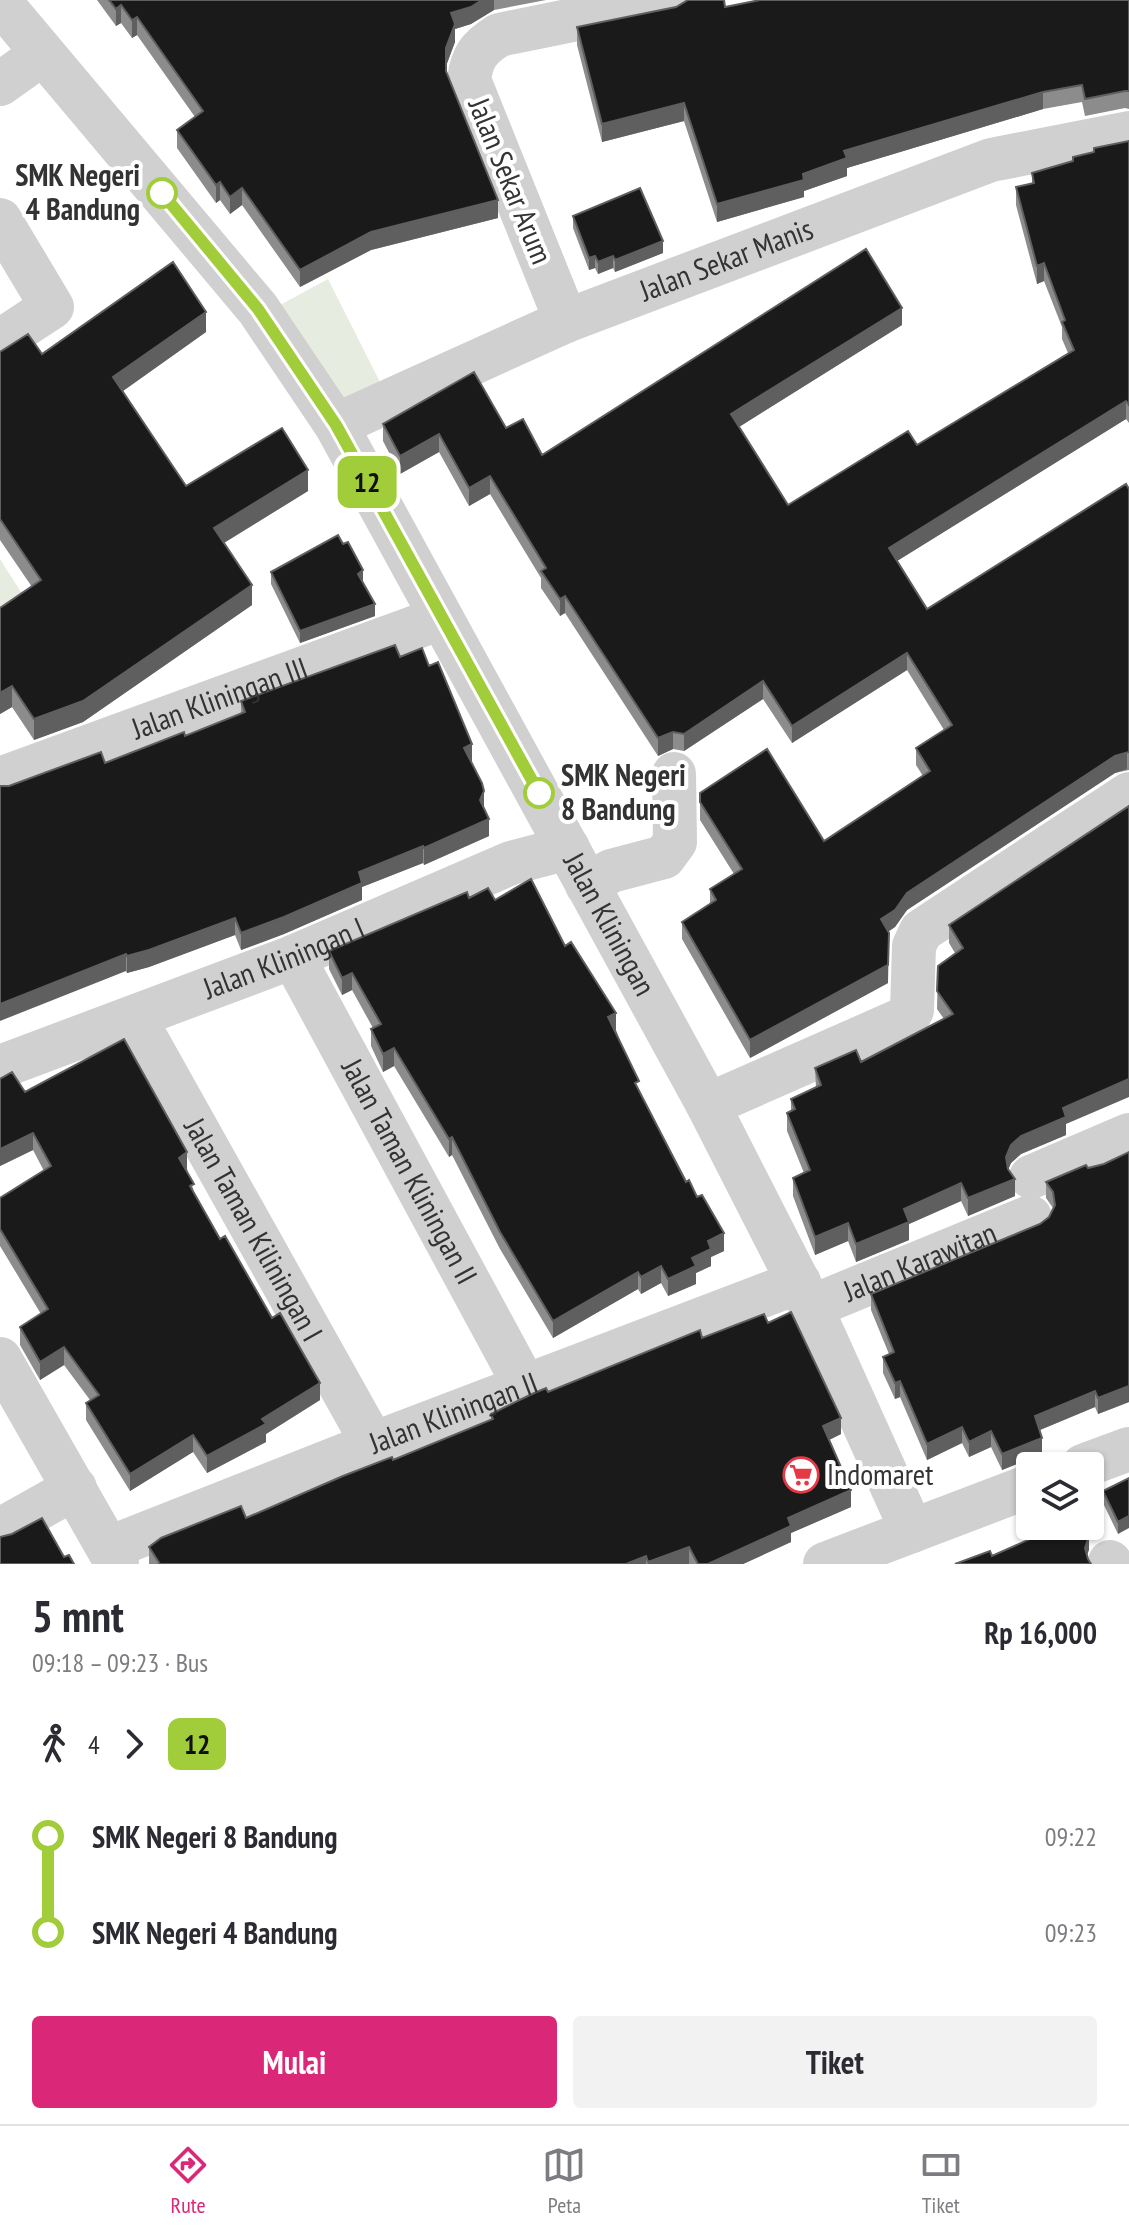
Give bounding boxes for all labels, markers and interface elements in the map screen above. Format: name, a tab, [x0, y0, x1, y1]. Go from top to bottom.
street label: Jalan Sekar Arum	[460, 91, 562, 269]
place label: SMK Negeri 4 Bandung	[15, 155, 140, 228]
marker: SMK Negeri 4 Bandung	[147, 178, 177, 208]
street label: Jalan Sekar Manis	[633, 208, 818, 310]
line badge: 12	[331, 456, 403, 508]
text: 12	[354, 463, 380, 500]
street label: Jalan Kliningan III	[125, 647, 313, 748]
place label: SMK Negeri 8 Bandung	[561, 755, 686, 828]
marker: SMK Negeri 8 Bandung	[524, 778, 554, 808]
street label: Jalan Kliningan	[555, 844, 665, 1002]
street label: Jalan Kliningan I	[196, 908, 370, 1007]
street label: Jalan Taman Kliningan II	[333, 1051, 487, 1290]
street label: Jalan Taman Kiliningan I	[176, 1110, 333, 1348]
street label: Jalan Karawitan	[836, 1212, 1002, 1310]
street label: Jalan Kliningan II	[362, 1362, 543, 1462]
map controls	[1016, 1452, 1104, 1540]
button: layers	[1016, 1452, 1104, 1540]
place label: Indomaret	[827, 1454, 934, 1493]
supermarket icon: Indomaret	[782, 1456, 820, 1494]
text: 5 mnt	[32, 1587, 124, 1644]
text: Rp 16,000	[984, 1613, 1097, 1652]
text: 09:18 – 09:23 · Bus	[32, 1646, 208, 1679]
icon: walk	[32, 1722, 76, 1766]
icon: forward	[112, 1722, 156, 1766]
text: 12	[184, 1725, 210, 1762]
text: 4	[88, 1728, 100, 1761]
text: SMK Negeri 8 Bandung	[92, 1817, 337, 1856]
text: 09:22	[1045, 1820, 1097, 1853]
text: SMK Negeri 4 Bandung	[92, 1913, 337, 1952]
text: 09:23	[1045, 1916, 1097, 1949]
button: Mulai	[32, 2016, 557, 2108]
button: Tiket	[573, 2016, 1097, 2108]
tab: Rute	[166, 2143, 210, 2219]
tab: Peta	[542, 2143, 586, 2219]
tab: Tiket	[919, 2143, 963, 2219]

